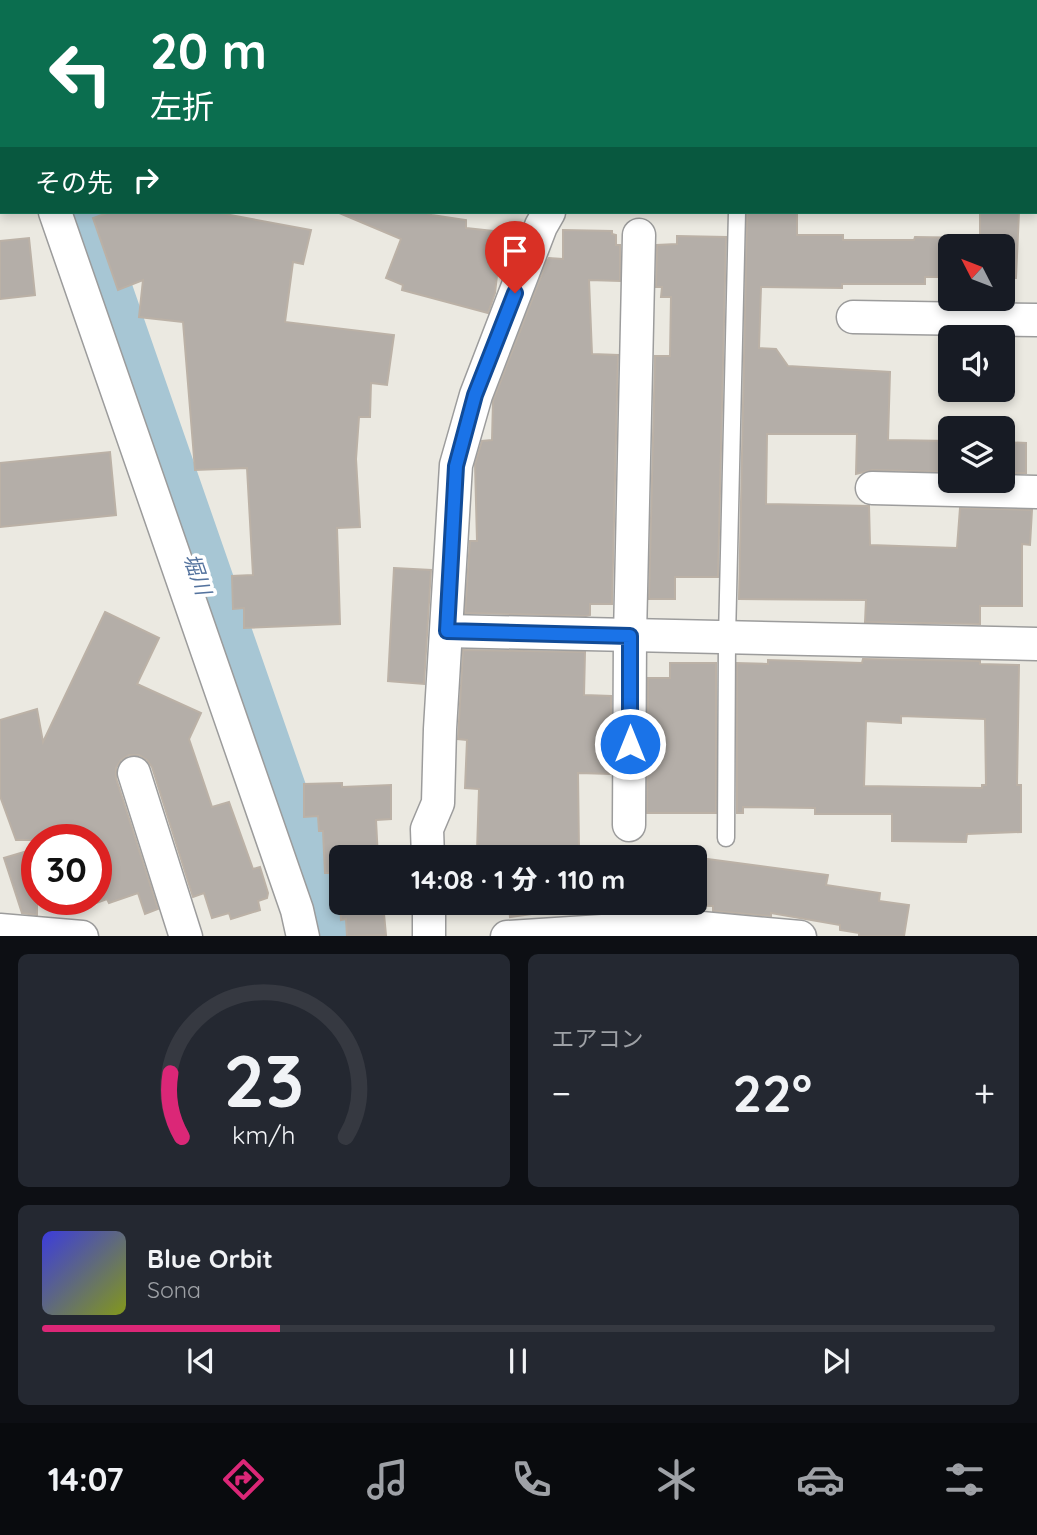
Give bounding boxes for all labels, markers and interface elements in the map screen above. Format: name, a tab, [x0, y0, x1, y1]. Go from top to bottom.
text: 20 m	[150, 20, 267, 81]
icon: left	[35, 28, 126, 119]
text: 左折	[150, 86, 214, 126]
icon: right	[127, 161, 165, 199]
text: その先	[35, 166, 113, 199]
pin	[485, 221, 545, 293]
icon: arrive	[496, 232, 534, 270]
north arrow	[938, 234, 1015, 312]
map controls	[938, 234, 1015, 493]
button: sound	[938, 325, 1015, 402]
button: layers	[938, 416, 1015, 493]
water label: 堀川	[179, 550, 218, 600]
position arrow	[593, 707, 667, 781]
speed limit sign: 30	[21, 824, 112, 915]
text: 14:08 · 1 分 · 110 m	[411, 863, 625, 896]
text: エアコン	[552, 1024, 644, 1053]
text: 23	[223, 1034, 304, 1125]
text: 22°	[733, 1060, 812, 1125]
text: −	[552, 1069, 571, 1117]
text: +	[974, 1069, 995, 1117]
text: km/h	[232, 1118, 295, 1149]
text: Blue Orbit	[147, 1242, 273, 1275]
text: Sona	[147, 1275, 201, 1304]
icon: previous	[182, 1342, 220, 1380]
icon: pause	[499, 1342, 537, 1380]
icon: next	[817, 1342, 855, 1380]
icon: directions	[219, 1455, 268, 1504]
icon: music	[363, 1455, 412, 1504]
icon: phone	[507, 1455, 556, 1504]
icon: climate	[652, 1455, 701, 1504]
icon: car	[796, 1455, 845, 1504]
icon: filters	[940, 1455, 989, 1504]
text: 14:07	[48, 1459, 124, 1499]

